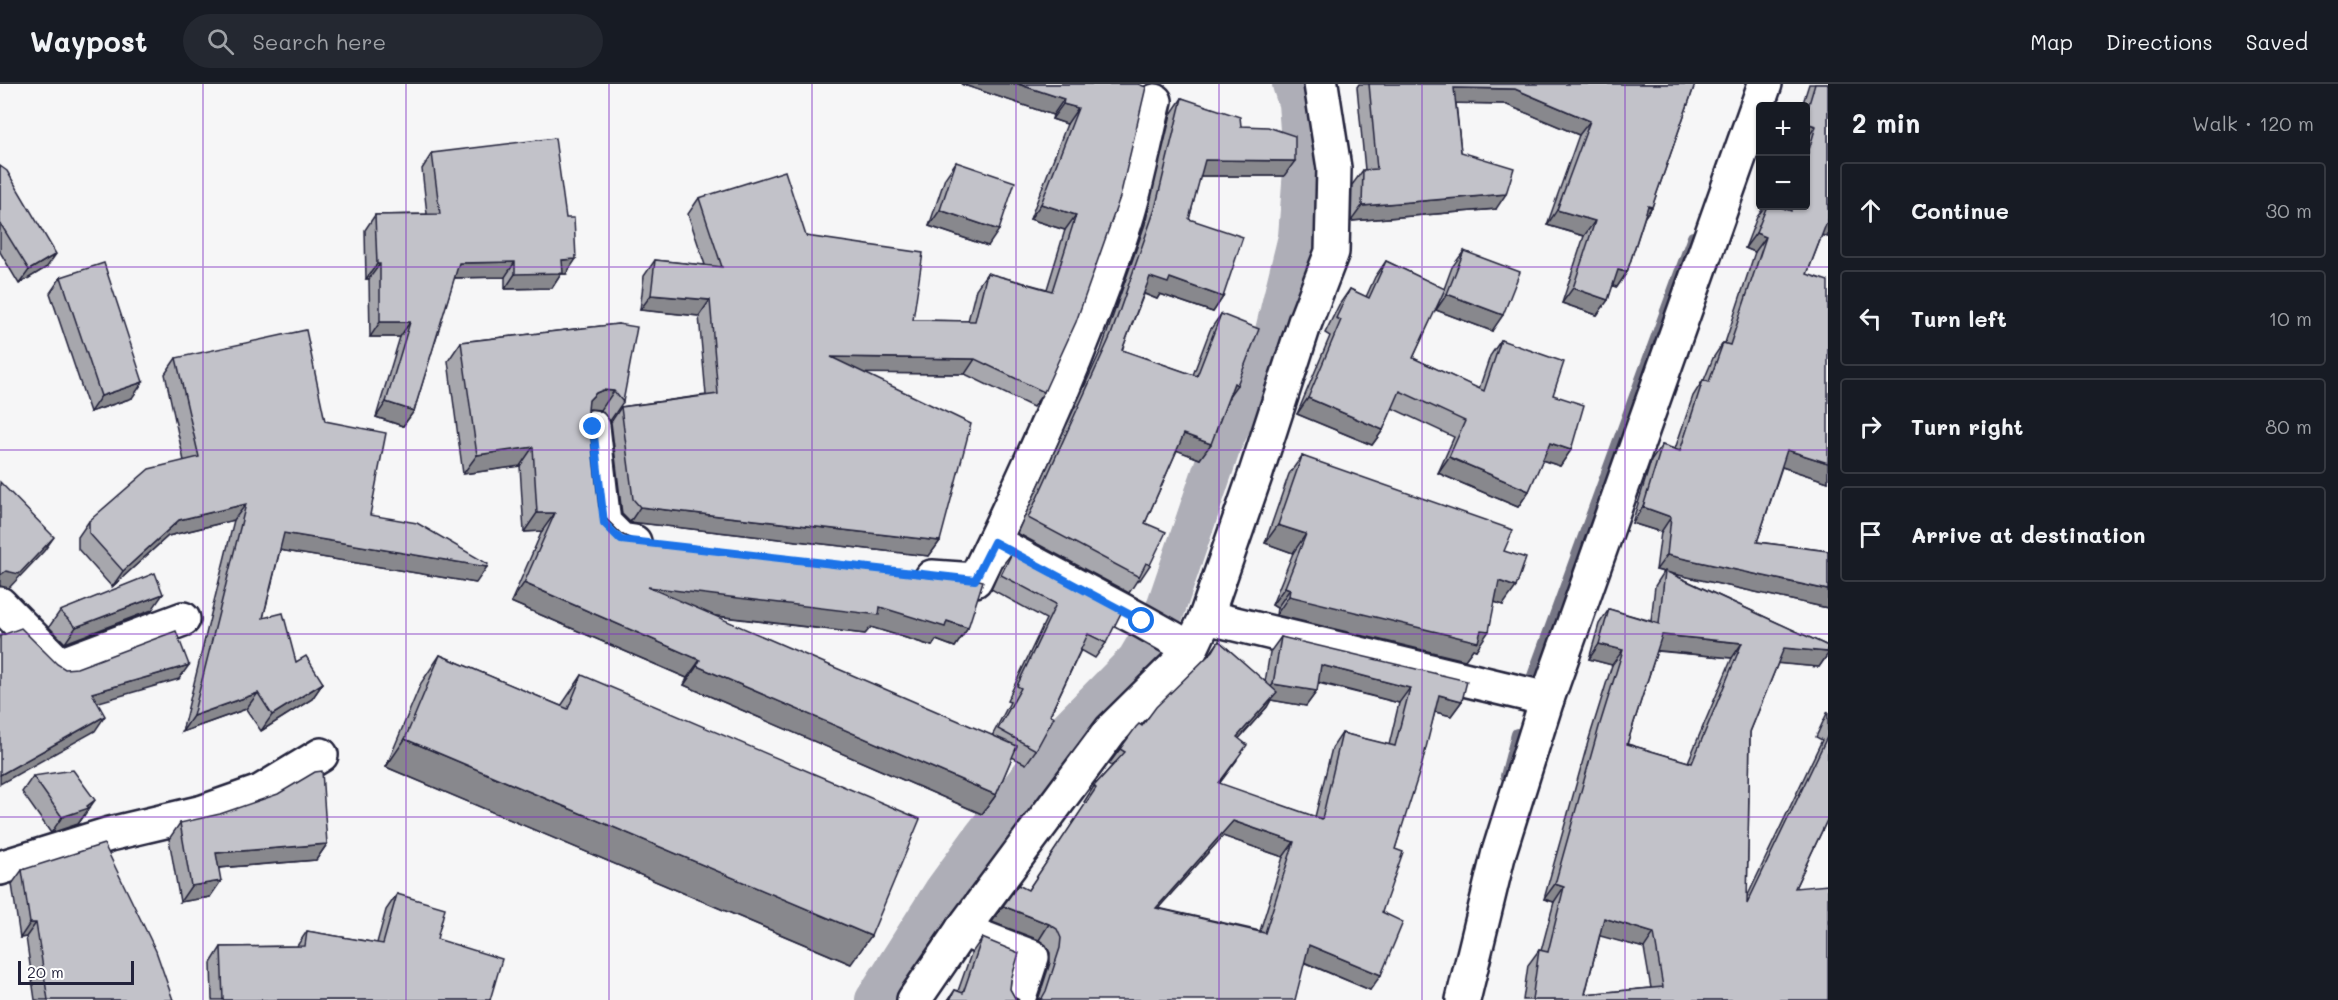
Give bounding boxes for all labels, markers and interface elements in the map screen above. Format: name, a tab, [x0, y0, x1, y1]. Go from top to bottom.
search box	[183, 14, 603, 68]
text: Waypost	[30, 23, 147, 59]
icon: search	[204, 25, 237, 58]
text: Search here	[252, 27, 386, 56]
text: Map	[2030, 28, 2073, 55]
text: Directions	[2106, 28, 2213, 55]
text: Saved	[2246, 28, 2308, 55]
map controls	[1756, 102, 1810, 210]
button: +	[1756, 102, 1810, 156]
text: 2 min	[1852, 106, 1920, 140]
text: Walk · 120 m	[2192, 110, 2314, 136]
button: −	[1756, 156, 1810, 210]
icon: ahead	[1854, 194, 1887, 227]
text: Continue	[1911, 196, 2009, 225]
text: 30 m	[2266, 197, 2312, 223]
icon: left	[1854, 302, 1887, 335]
text: Turn left	[1911, 304, 2007, 333]
text: 10 m	[2268, 305, 2312, 331]
icon: right	[1854, 410, 1887, 443]
text: Turn right	[1911, 412, 2023, 441]
route end	[579, 413, 605, 439]
text: 80 m	[2265, 413, 2312, 439]
icon: arrive	[1854, 518, 1887, 551]
text: Arrive at destination	[1911, 520, 2146, 549]
route start	[1128, 607, 1154, 633]
scale bar	[18, 958, 134, 986]
text: 20 m	[27, 961, 64, 982]

